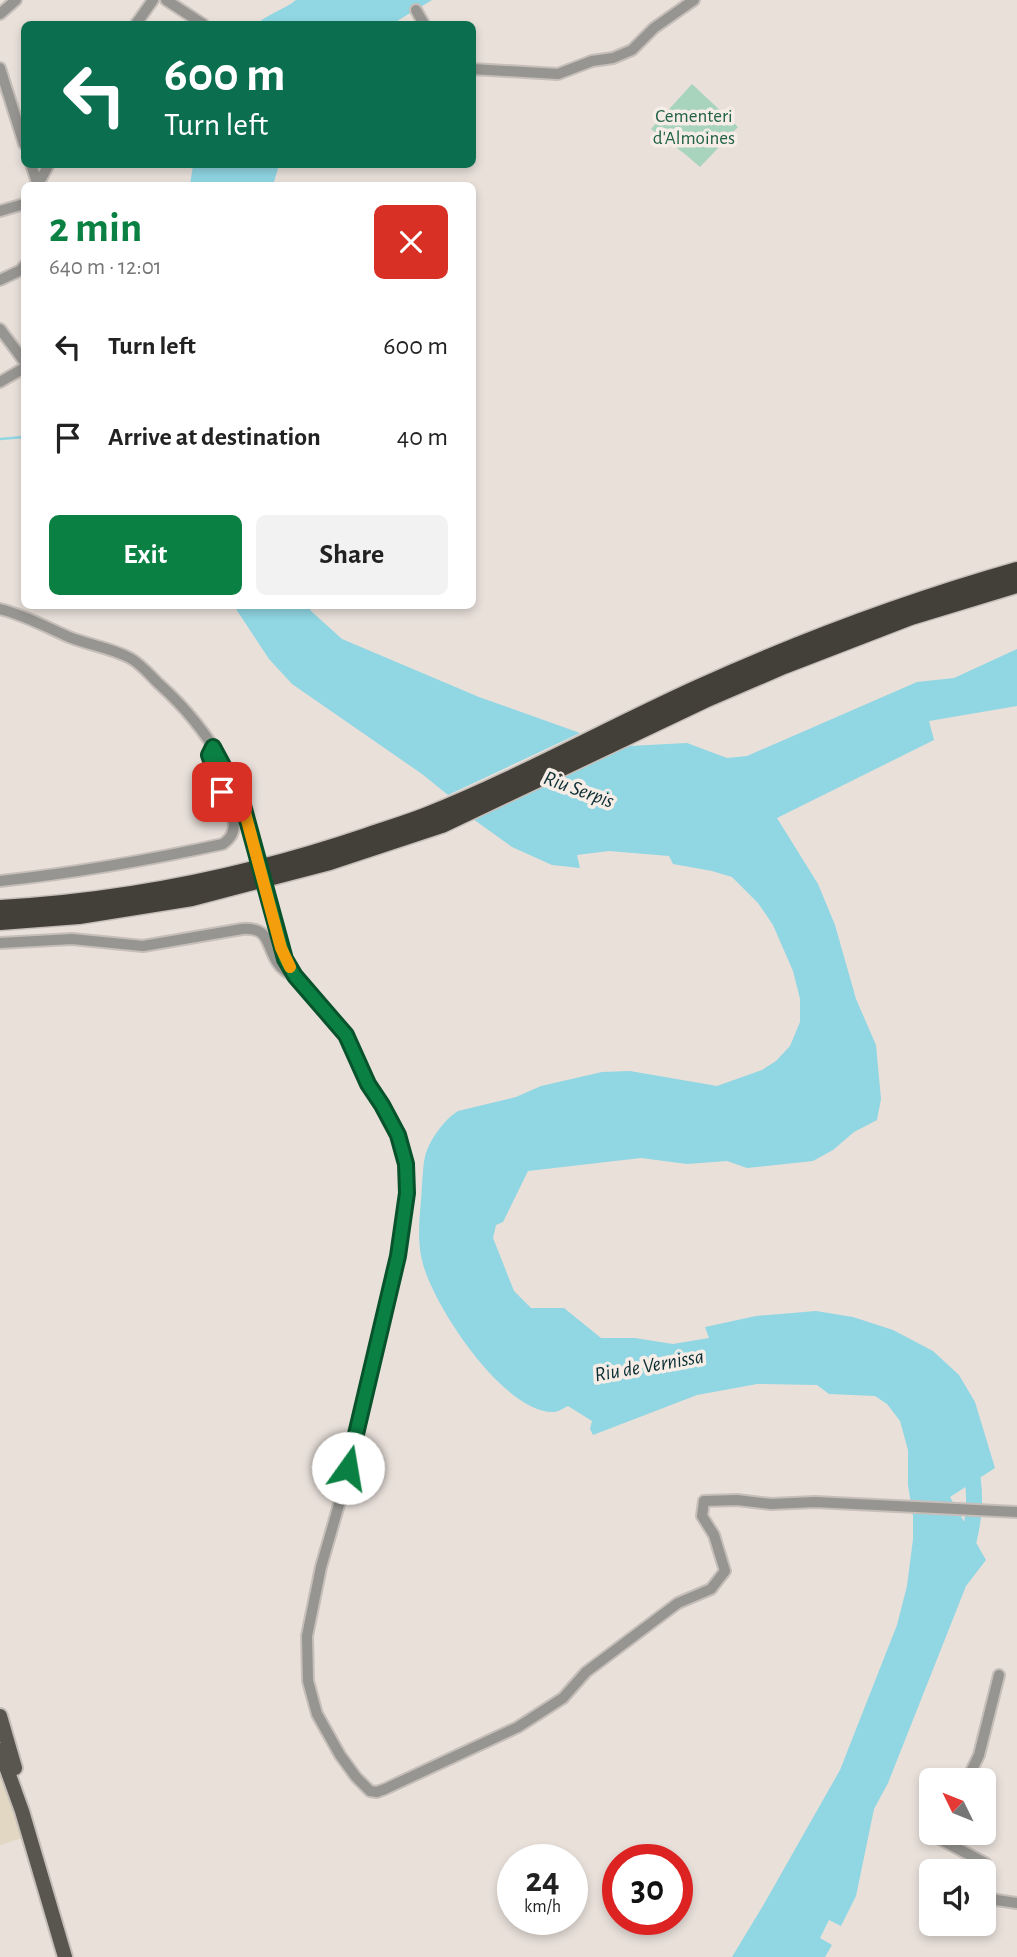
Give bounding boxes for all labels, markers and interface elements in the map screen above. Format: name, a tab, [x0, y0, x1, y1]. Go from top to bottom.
icon: left	[49, 49, 140, 140]
text: 600 m	[164, 51, 286, 100]
park label: Cementeri d'Almoines	[653, 107, 735, 148]
text: Turn left	[164, 109, 268, 141]
button: close	[374, 205, 448, 279]
text: 2 min	[49, 207, 142, 249]
text: 640 m · 12:01	[49, 256, 162, 279]
icon: left	[49, 328, 87, 366]
text: Turn left	[108, 333, 196, 359]
text: 600 m	[383, 333, 448, 359]
icon: arrive	[49, 419, 87, 457]
text: Arrive at destination	[108, 424, 321, 450]
text: 40 m	[397, 424, 448, 450]
button: Exit	[49, 515, 242, 595]
button: Share	[256, 515, 448, 595]
pin	[192, 762, 252, 822]
water label: Riu Serpis	[541, 767, 617, 813]
icon: arrive	[203, 773, 241, 811]
water label: Riu de Vernissa	[593, 1346, 705, 1385]
position arrow	[311, 1431, 385, 1505]
north arrow	[919, 1768, 996, 1844]
map controls	[919, 1768, 996, 1936]
speed limit sign: 30	[602, 1844, 693, 1935]
button: sound	[919, 1859, 996, 1936]
text: 24	[525, 1863, 560, 1898]
text: km/h	[524, 1898, 561, 1916]

